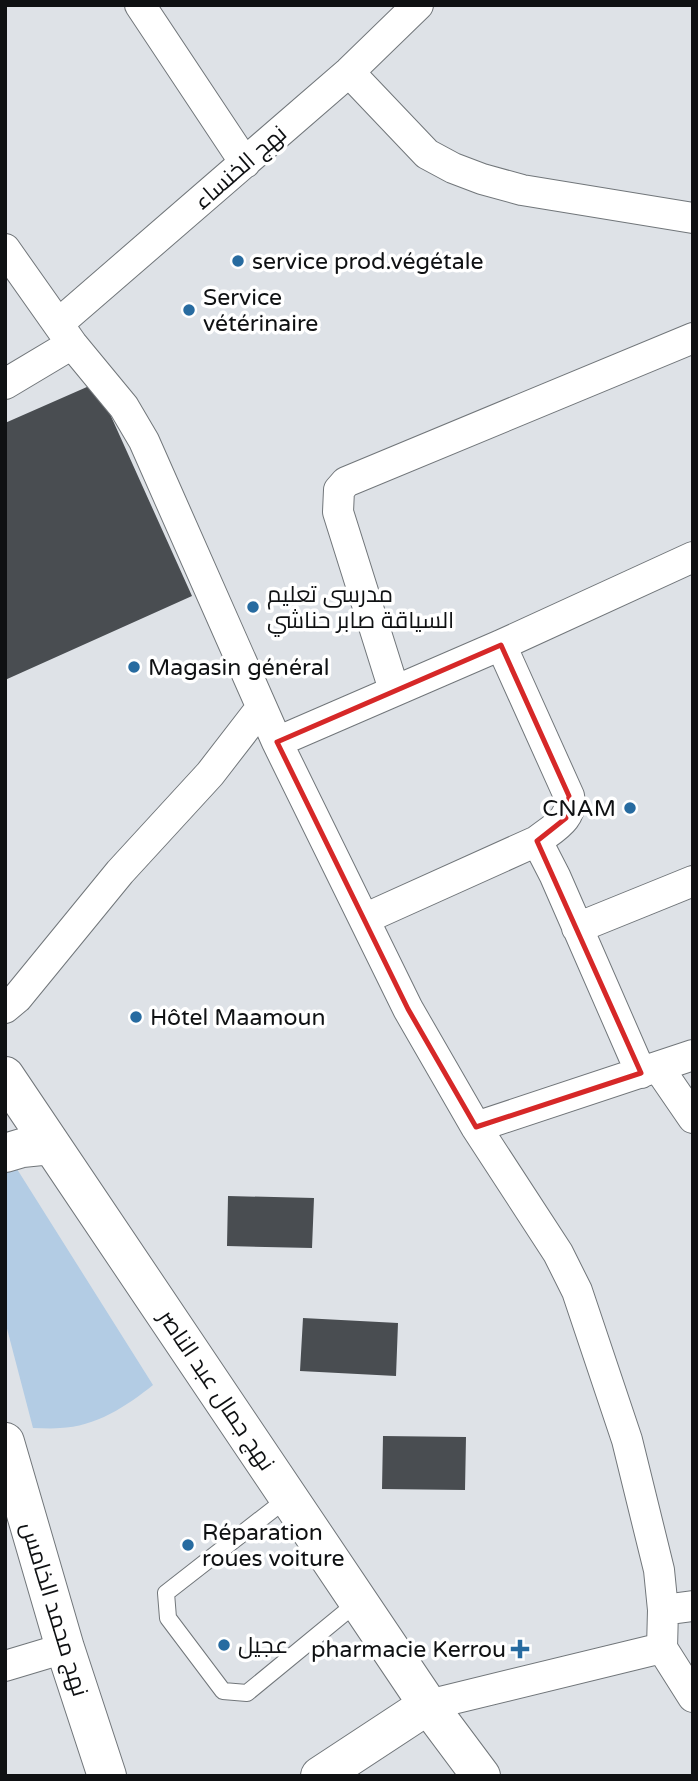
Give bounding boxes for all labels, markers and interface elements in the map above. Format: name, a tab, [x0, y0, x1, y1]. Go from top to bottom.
street label: نهج الخنساء	[188, 120, 294, 216]
place label: service prod.végétale	[252, 248, 484, 276]
marker: service prod.végétale	[230, 253, 246, 269]
place label: Service vétérinaire	[203, 284, 318, 338]
marker: Service vétérinaire	[181, 302, 197, 318]
place label: مدرسى تعليم السياقة صابر حناشي	[267, 581, 454, 637]
marker: مدرسى تعليم السياقة صابر حناشي	[245, 599, 261, 615]
place label: Magasin général	[148, 654, 329, 682]
marker: Magasin général	[126, 659, 142, 675]
place label: CNAM	[542, 795, 616, 823]
marker: CNAM	[622, 800, 638, 816]
place label: Hôtel Maamoun	[150, 1004, 325, 1032]
marker: Hôtel Maamoun	[128, 1009, 144, 1025]
street label: نهج جمال عبد الناصر	[150, 1303, 280, 1477]
street label: نهج محمد الخامس	[13, 1519, 94, 1700]
place label: Réparation roues voiture	[202, 1519, 345, 1573]
marker: Réparation roues voiture	[180, 1537, 196, 1553]
place label: عجيل	[238, 1632, 288, 1660]
place label: pharmacie Kerrou	[311, 1636, 506, 1664]
marker: عجيل	[216, 1637, 232, 1653]
marker: pharmacie Kerrou	[512, 1641, 528, 1657]

